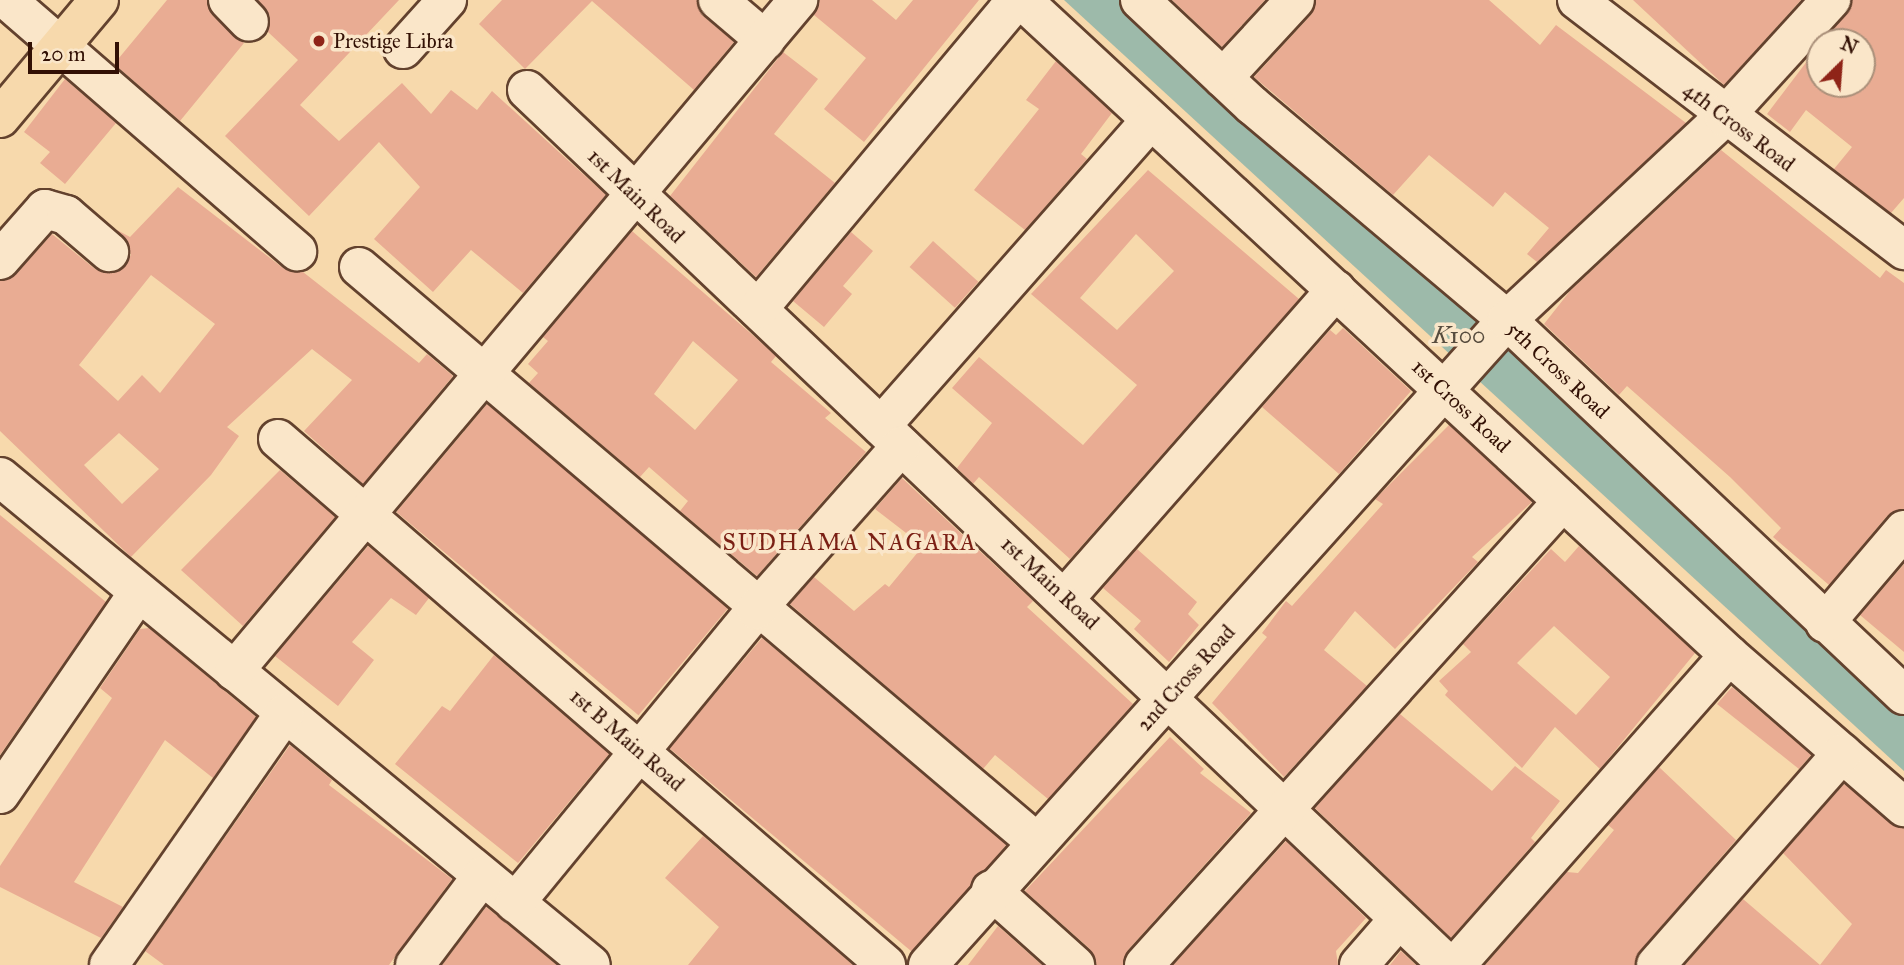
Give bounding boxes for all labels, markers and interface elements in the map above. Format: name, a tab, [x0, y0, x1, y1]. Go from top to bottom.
scale bar	[32, 28, 122, 72]
place label: Prestige Libra	[333, 28, 453, 54]
north arrow	[1806, 28, 1876, 98]
text: N	[1837, 31, 1861, 59]
marker: Prestige Libra	[311, 33, 327, 49]
text: 20 m	[41, 41, 86, 67]
street label: 4th Cross Road	[1678, 77, 1800, 177]
street label: 1st Main Road	[582, 144, 690, 248]
street label: 5th Cross Road	[1502, 316, 1614, 424]
water label: K100	[1433, 321, 1485, 349]
street label: 1st Cross Road	[1407, 354, 1515, 458]
district label: SUDHAMA NAGARA	[724, 528, 976, 556]
street label: 1st Main Road	[996, 531, 1104, 635]
street label: 2nd Cross Road	[1132, 620, 1240, 736]
street label: 1st B Main Road	[565, 684, 689, 796]

